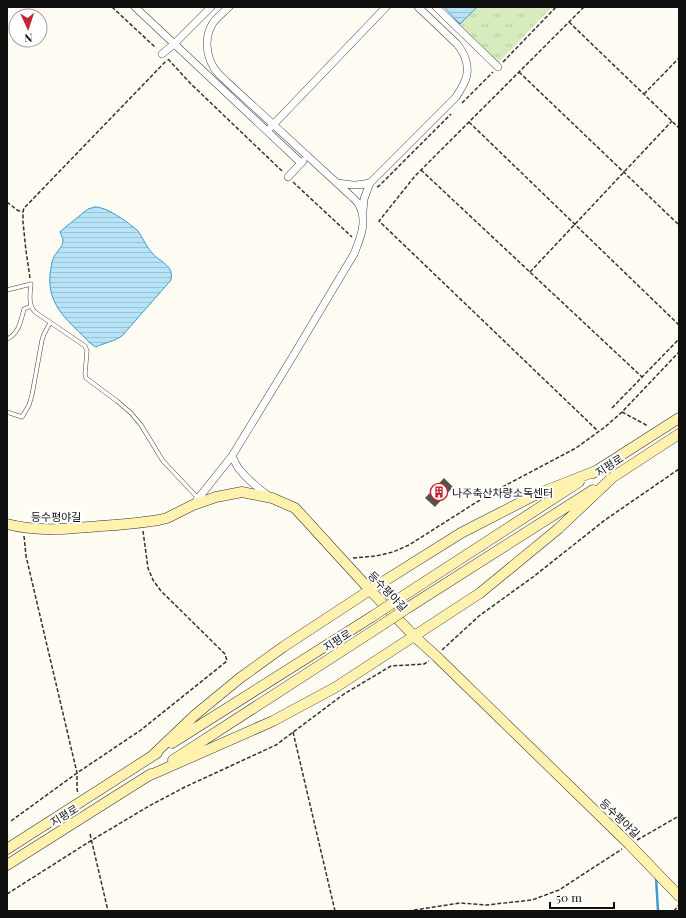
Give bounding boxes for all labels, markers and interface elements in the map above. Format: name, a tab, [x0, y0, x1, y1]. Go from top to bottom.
north arrow	[8, 8, 48, 48]
text: N	[24, 31, 33, 46]
street label: 지평로	[592, 450, 626, 480]
building icon: 나주축산차량소독센터	[429, 482, 449, 502]
place label: 나주축산차량소독센터	[452, 485, 553, 500]
street label: 등수평야길	[31, 509, 81, 524]
street label: 등수평야길	[365, 568, 411, 614]
street label: 지평로	[320, 625, 354, 655]
street label: 등수평야길	[597, 795, 643, 841]
street label: 지평로	[47, 801, 81, 829]
scale bar	[550, 884, 614, 910]
text: 50 m	[556, 889, 582, 905]

